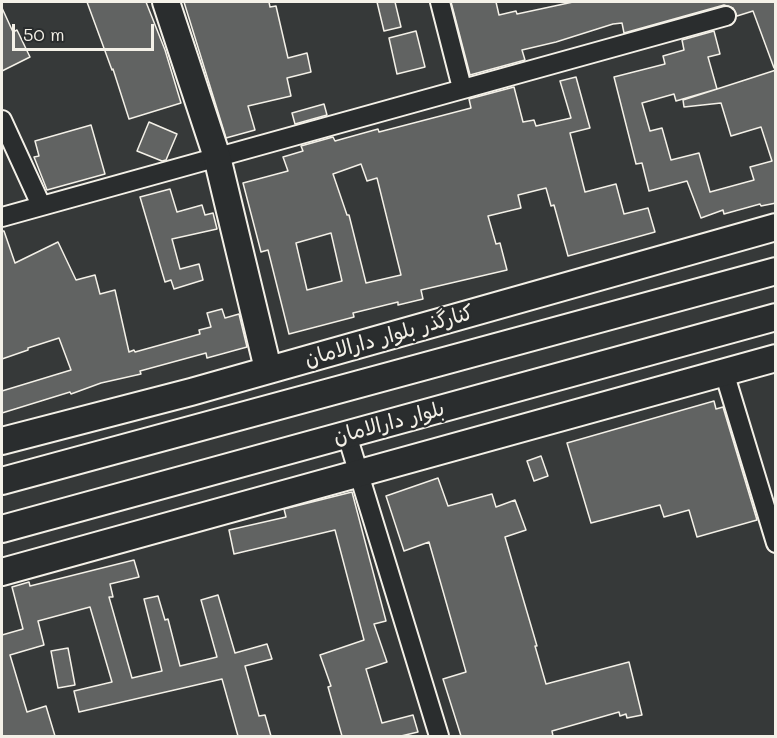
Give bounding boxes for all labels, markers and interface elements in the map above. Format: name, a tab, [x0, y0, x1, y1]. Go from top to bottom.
scale bar	[15, 12, 158, 50]
text: 50 m	[23, 22, 65, 46]
street label: کنارگذر بلوار دارالامان	[302, 300, 476, 372]
street label: بلوار دارالامان	[331, 396, 447, 450]

